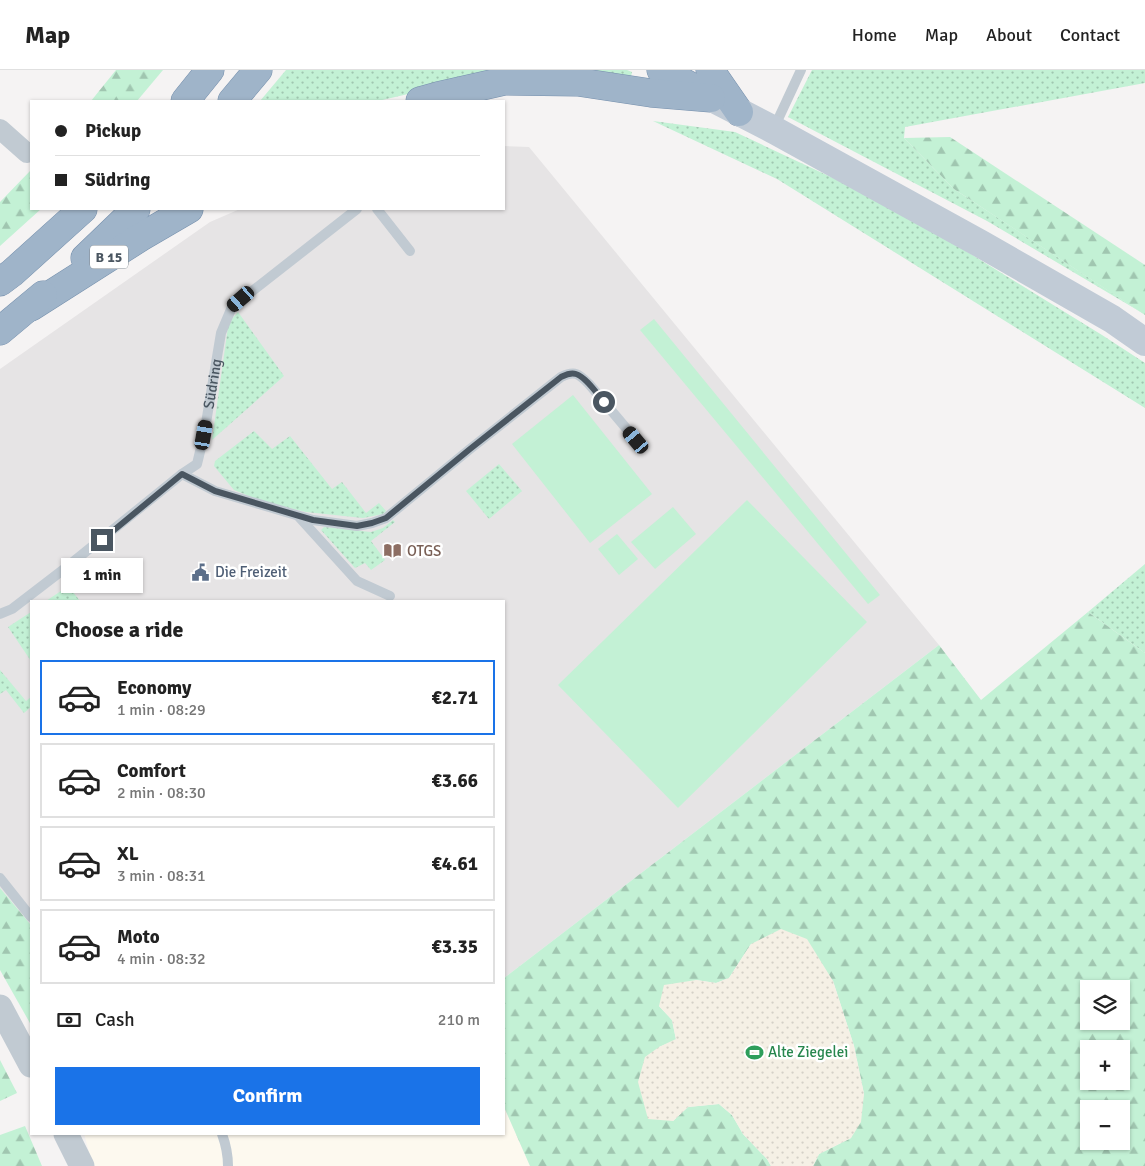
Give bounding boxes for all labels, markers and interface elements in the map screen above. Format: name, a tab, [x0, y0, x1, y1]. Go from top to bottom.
text: Map	[25, 20, 70, 50]
text: Home	[852, 24, 897, 46]
text: Map	[925, 24, 958, 46]
text: About	[986, 24, 1032, 46]
text: Contact	[1060, 24, 1120, 46]
text: Pickup	[85, 119, 141, 143]
text: Südring	[85, 168, 150, 192]
road number: B 15	[90, 246, 128, 268]
car	[224, 283, 257, 315]
street label: Südring	[200, 357, 226, 410]
route start	[593, 391, 615, 413]
car	[194, 419, 213, 451]
car	[620, 424, 651, 456]
route end	[91, 529, 113, 551]
library icon: OTGS	[383, 541, 403, 561]
place label: OTGS	[407, 542, 441, 560]
callout: 1 min	[61, 558, 143, 592]
public building icon: Die Freizeit	[191, 562, 211, 582]
place label: Die Freizeit	[215, 563, 287, 581]
text: 1 min	[83, 565, 121, 585]
text: Choose a ride	[55, 616, 183, 643]
icon: car	[57, 675, 102, 720]
text: Economy	[117, 676, 191, 700]
text: €2.71	[432, 686, 478, 710]
text: 1 min · 08:29	[117, 700, 206, 720]
icon: car	[57, 758, 102, 803]
text: Comfort	[117, 759, 186, 783]
text: €3.66	[432, 769, 478, 793]
text: 2 min · 08:30	[117, 783, 206, 803]
icon: car	[57, 841, 102, 886]
text: XL	[117, 842, 139, 866]
text: €4.61	[432, 852, 478, 876]
text: 3 min · 08:31	[117, 866, 206, 886]
icon: car	[57, 924, 102, 969]
text: Moto	[117, 925, 160, 949]
text: €3.35	[432, 935, 478, 959]
text: 4 min · 08:32	[117, 949, 206, 969]
map controls	[1080, 980, 1130, 1150]
button: layers	[1080, 980, 1130, 1030]
icon: cash	[55, 1006, 83, 1034]
text: Cash	[95, 1008, 135, 1032]
text: 210 m	[438, 1010, 480, 1030]
button: +	[1080, 1040, 1130, 1090]
sports icon: Alte Ziegelei	[744, 1042, 764, 1062]
place label: Alte Ziegelei	[768, 1043, 848, 1061]
button: Confirm	[55, 1067, 480, 1125]
button: −	[1080, 1100, 1130, 1150]

